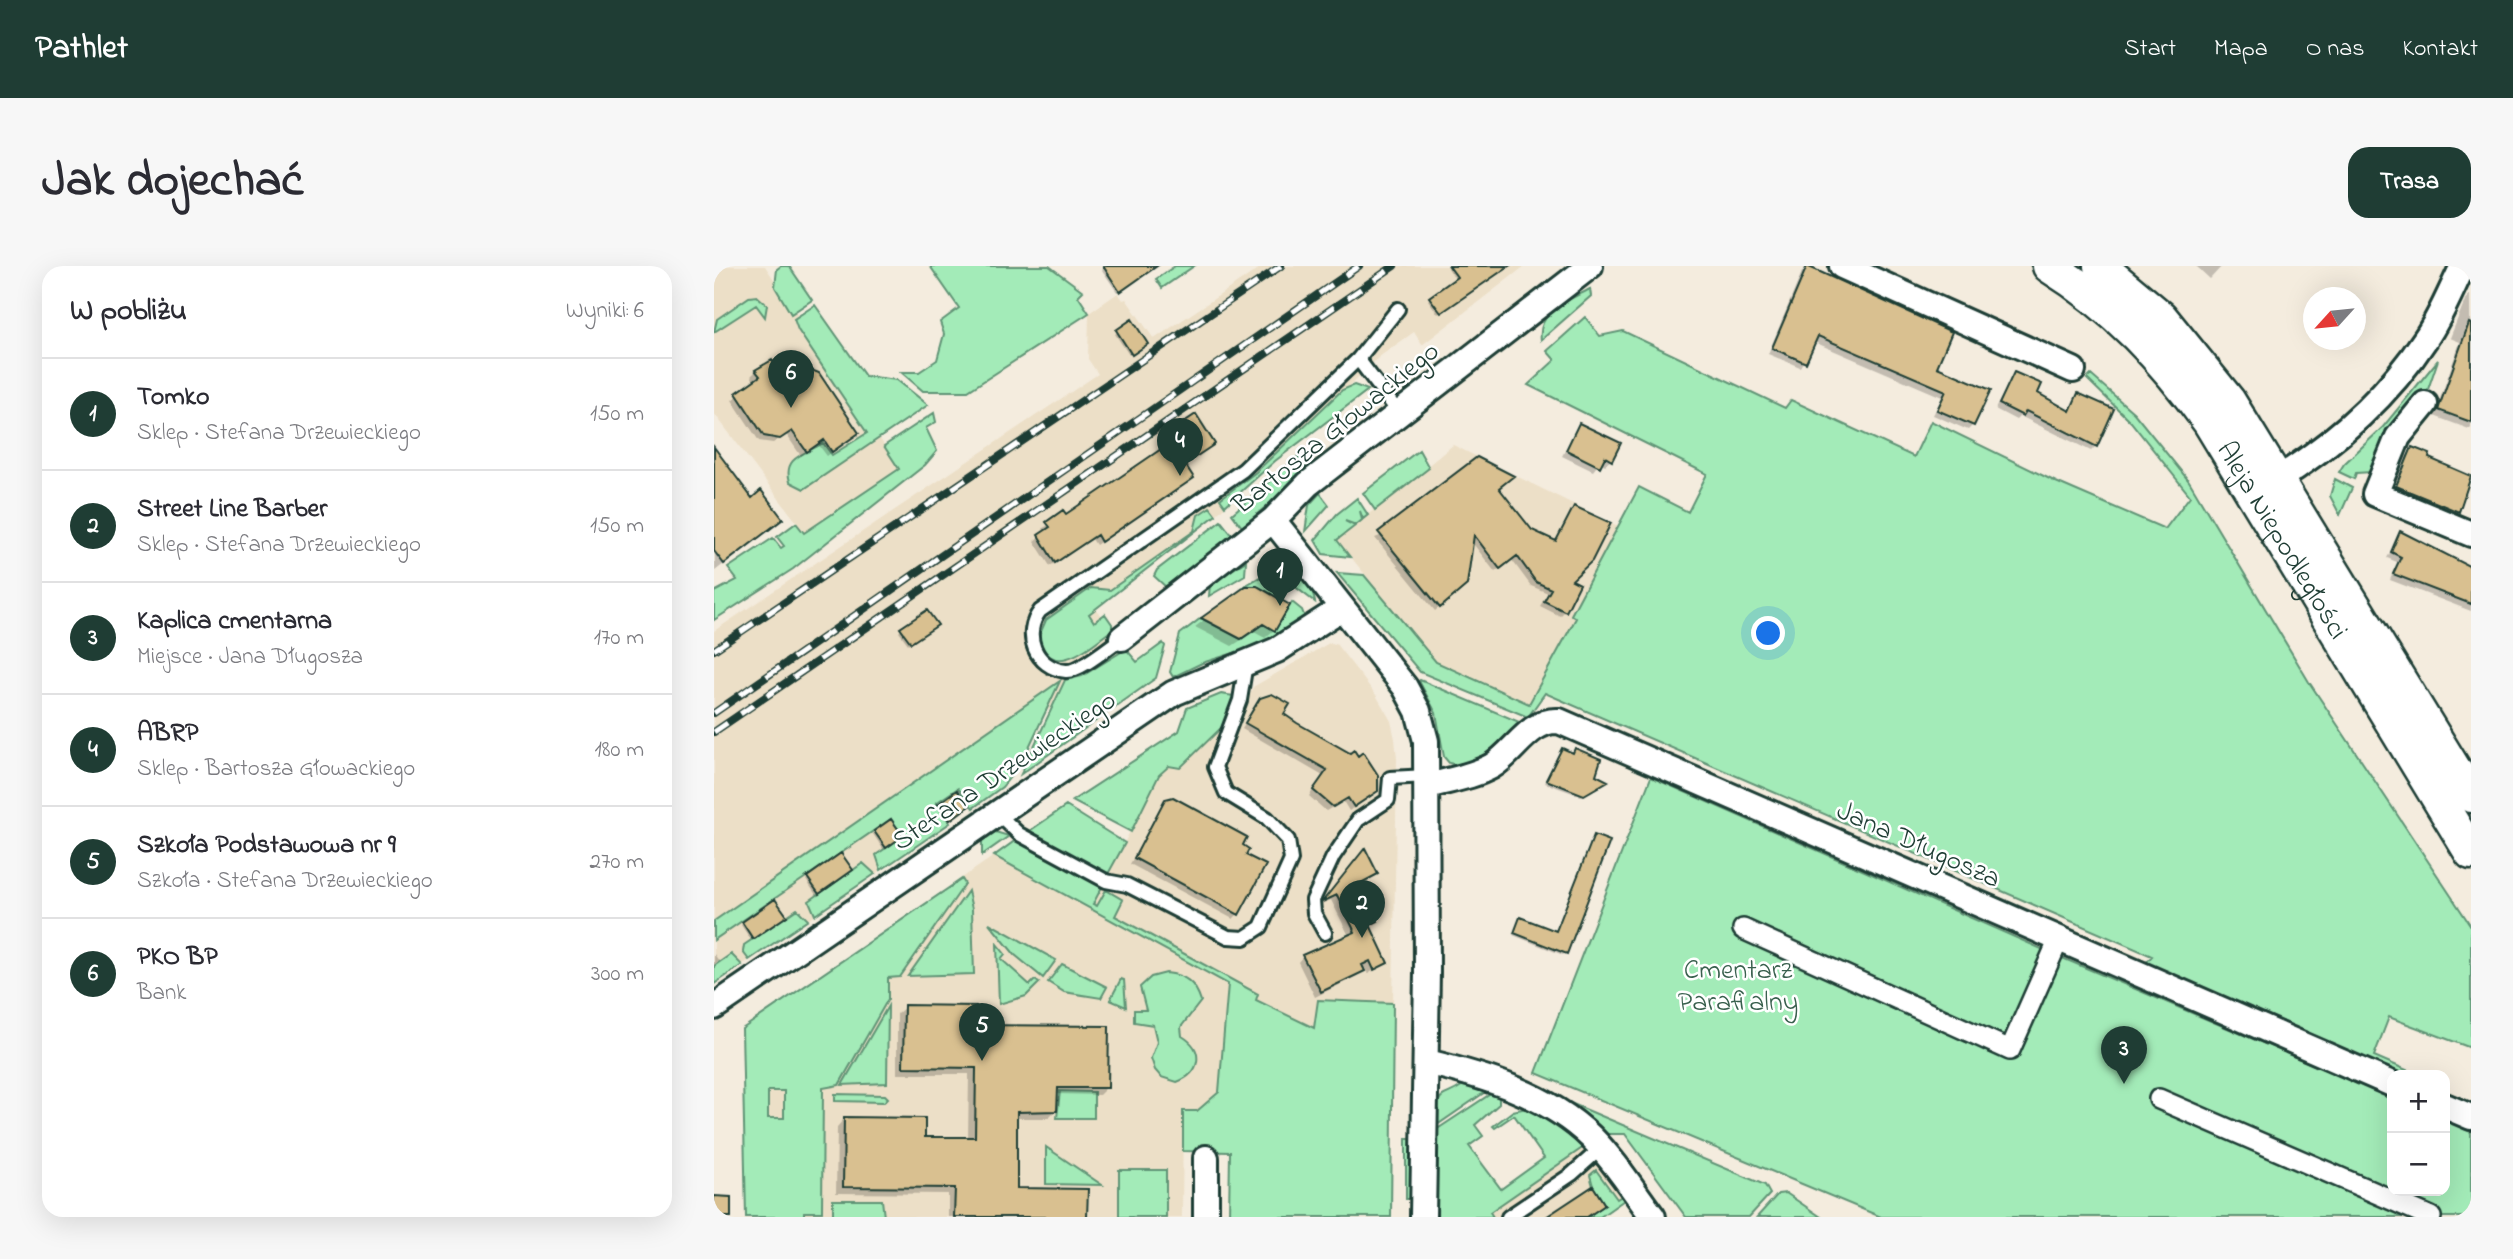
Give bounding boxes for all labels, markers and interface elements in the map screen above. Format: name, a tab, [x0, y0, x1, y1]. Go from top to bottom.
text: Pathlet	[35, 25, 128, 73]
text: Start	[2124, 32, 2176, 67]
text: Mapa	[2214, 32, 2268, 67]
text: O nas	[2306, 32, 2364, 67]
text: Kontakt	[2402, 32, 2478, 67]
text: Jak dojechać	[42, 146, 303, 218]
button: Trasa	[2348, 147, 2471, 218]
north arrow	[2303, 287, 2366, 350]
text: W pobliżu	[70, 290, 187, 334]
text: Wyniki: 6	[566, 295, 644, 328]
street label: Bartosza Głowackiego	[1224, 332, 1449, 526]
pin: 6	[768, 350, 814, 408]
text: Tomko	[137, 379, 209, 417]
text: 1	[89, 398, 97, 431]
text: 150 m	[590, 398, 644, 431]
text: Sklep · Stefana Drzewieckiego	[137, 417, 421, 450]
pin: 4	[1157, 418, 1203, 476]
street label: Aleja Niepodległości	[2205, 434, 2357, 648]
text: Street Line Barber	[137, 491, 327, 529]
text: 2	[87, 510, 99, 543]
text: 150 m	[590, 510, 644, 543]
text: Sklep · Stefana Drzewieckiego	[137, 529, 421, 562]
pin: 1	[1257, 548, 1303, 606]
text: Kaplica cmentarna	[137, 603, 332, 641]
your location	[1751, 616, 1785, 650]
text: 3	[88, 622, 98, 655]
text: 170 m	[594, 622, 644, 655]
text: Miejsce · Jana Długosza	[137, 641, 363, 674]
street label: Stefana Drzewieckiego	[885, 682, 1125, 862]
text: ABRP	[137, 715, 198, 753]
text: 4	[88, 734, 98, 767]
text: 180 m	[595, 734, 644, 767]
text: Sklep · Bartosza Głowackiego	[137, 753, 415, 786]
street label: Jana Długosza	[1829, 792, 2007, 900]
text: Szkoła Podstawowa nr 9	[137, 827, 396, 865]
text: 5	[86, 846, 100, 879]
text: 270 m	[590, 846, 644, 879]
text: Szkoła · Stefana Drzewieckiego	[137, 865, 433, 898]
pin: 2	[1339, 880, 1385, 938]
text: PKO BP	[137, 939, 218, 977]
park label: Cmentarz Parafialny	[1678, 951, 1798, 1024]
text: 6	[88, 958, 98, 991]
text: 300 m	[591, 958, 644, 991]
text: Bank	[137, 977, 186, 1010]
pin: 5	[959, 1003, 1005, 1061]
pin: 3	[2101, 1026, 2147, 1084]
map controls	[2387, 1070, 2450, 1196]
button: +	[2387, 1070, 2450, 1133]
button: −	[2387, 1133, 2450, 1196]

